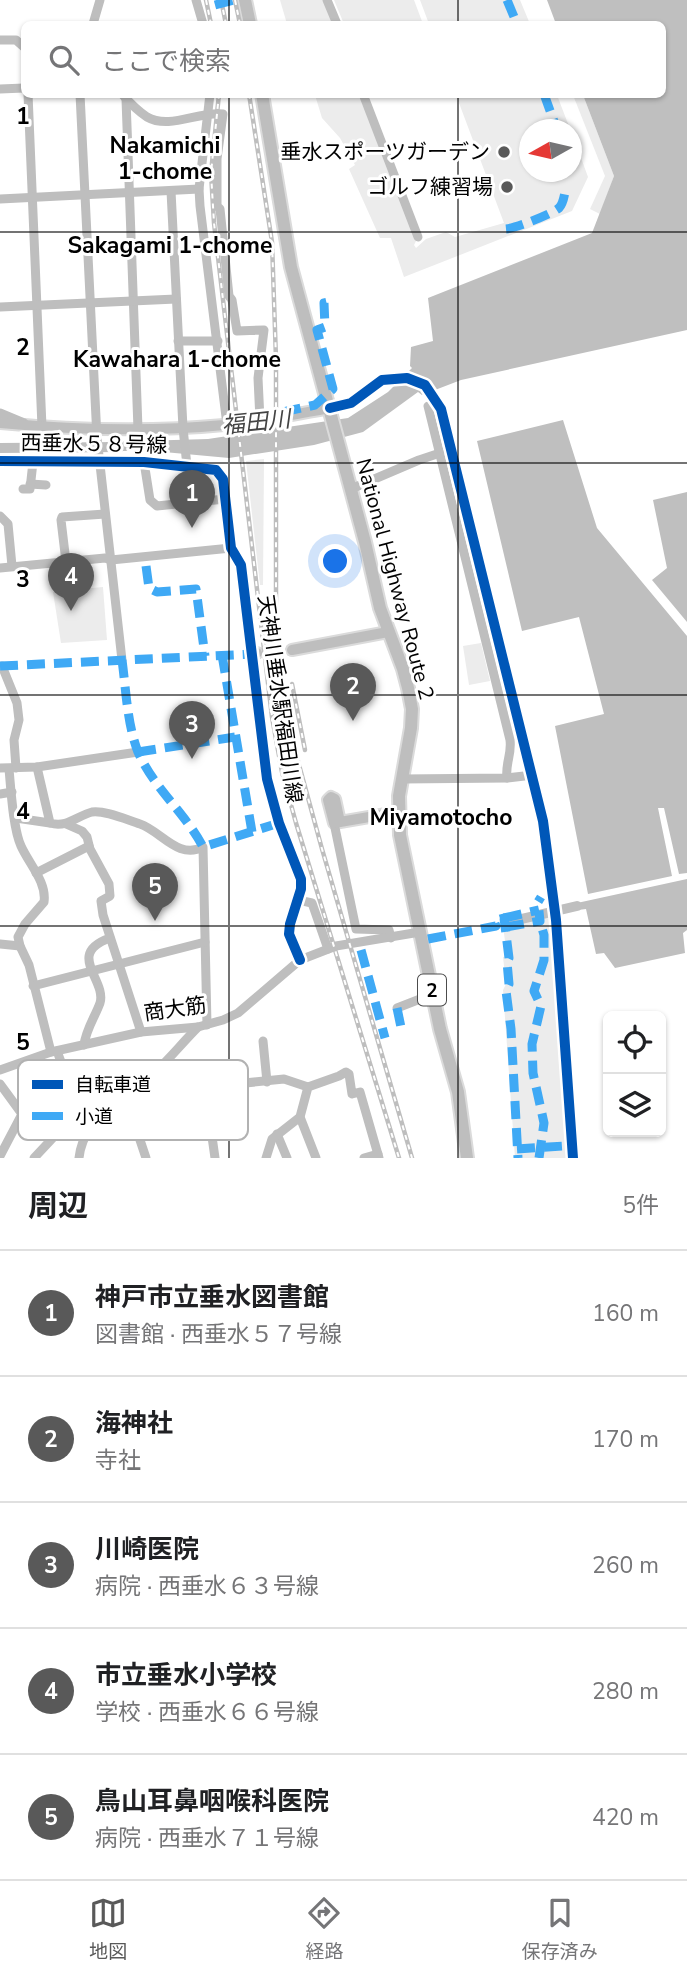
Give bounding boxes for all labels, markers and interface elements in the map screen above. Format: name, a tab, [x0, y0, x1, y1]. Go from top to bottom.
search box	[21, 21, 666, 98]
icon: search	[45, 41, 83, 79]
text: ここで検索	[101, 44, 231, 79]
text: 1	[16, 101, 30, 132]
north arrow	[519, 119, 582, 182]
district label: Nakamichi 1-chome	[110, 130, 220, 187]
place label: 垂水スポーツガーデン	[280, 138, 490, 166]
marker: 垂水スポーツガーデン	[496, 144, 512, 160]
place label: ゴルフ練習場	[367, 173, 493, 201]
marker: ゴルフ練習場	[499, 179, 515, 195]
district label: Sakagami 1-chome	[68, 230, 272, 261]
text: 2	[16, 332, 30, 363]
district label: Kawahara 1-chome	[73, 344, 281, 375]
water label: 福田川	[220, 403, 295, 442]
street label: 西垂水５８号線	[20, 429, 168, 459]
street label: National Highway Route 2	[351, 456, 439, 702]
pin: 1	[169, 470, 215, 528]
your location	[318, 544, 352, 578]
pin: 4	[48, 553, 94, 611]
text: 3	[16, 564, 30, 595]
street label: 天神川垂水駅福田川線	[252, 593, 308, 805]
pin: 2	[330, 663, 376, 721]
pin: 3	[169, 701, 215, 759]
text: 4	[16, 796, 30, 827]
district label: Miyamotocho	[369, 802, 513, 833]
pin: 5	[132, 863, 178, 921]
road number: 2	[418, 974, 446, 1006]
street label: 商大筋	[142, 991, 208, 1027]
map controls	[603, 1011, 666, 1137]
button: locate	[603, 1011, 666, 1074]
text: 5	[16, 1027, 30, 1058]
legend	[18, 1060, 248, 1140]
text: 自転車道	[75, 1072, 151, 1098]
button: layers	[603, 1074, 666, 1137]
text: 小道	[75, 1104, 113, 1130]
text: 周辺	[28, 1186, 88, 1227]
text: 5件	[622, 1190, 659, 1221]
text: 神戸市立垂水図書館	[95, 1280, 329, 1315]
text: 1	[44, 1298, 58, 1329]
text: 160 m	[592, 1298, 659, 1329]
text: 図書館 · 西垂水５７号線	[95, 1319, 342, 1350]
text: 海神社	[95, 1406, 173, 1441]
text: 2	[44, 1424, 58, 1455]
text: 170 m	[592, 1424, 659, 1455]
text: 寺社	[95, 1445, 141, 1476]
text: 川崎医院	[95, 1532, 199, 1567]
text: 3	[44, 1550, 58, 1581]
text: 260 m	[592, 1550, 659, 1581]
text: 病院 · 西垂水６３号線	[95, 1571, 319, 1602]
text: 市立垂水小学校	[95, 1658, 277, 1693]
text: 4	[44, 1676, 58, 1707]
text: 280 m	[592, 1676, 659, 1707]
text: 学校 · 西垂水６６号線	[95, 1697, 319, 1728]
text: 鳥山耳鼻咽喉科医院	[95, 1784, 329, 1819]
text: 5	[44, 1802, 58, 1833]
text: 420 m	[592, 1802, 659, 1833]
text: 病院 · 西垂水７１号線	[95, 1823, 319, 1854]
tab: 地図	[89, 1894, 127, 1965]
tab: 経路	[305, 1894, 344, 1965]
tab: 保存済み	[522, 1894, 598, 1965]

